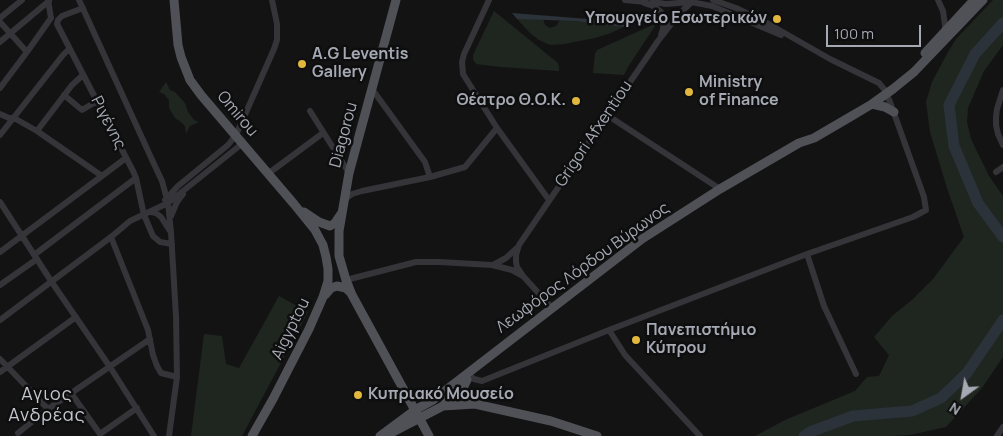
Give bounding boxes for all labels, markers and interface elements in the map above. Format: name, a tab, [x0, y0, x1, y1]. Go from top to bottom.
place label: Υπουργείο Εσωτερικών	[585, 9, 767, 29]
marker: Υπουργείο Εσωτερικών	[771, 13, 783, 25]
scale bar	[828, 15, 923, 47]
text: 100 m	[834, 23, 874, 44]
place label: A.G Leventis Gallery	[312, 45, 408, 83]
marker: A.G Leventis Gallery	[296, 58, 308, 70]
place label: Ministry of Finance	[699, 73, 779, 111]
street label: Grigori Afxentiou	[551, 77, 637, 191]
marker: Ministry of Finance	[683, 86, 695, 98]
street label: Omirou	[212, 87, 262, 141]
place label: Θέατρο Θ.Ο.Κ.	[457, 91, 566, 111]
street label: Ριγένης	[86, 93, 130, 153]
marker: Θέατρο Θ.Ο.Κ.	[570, 95, 582, 107]
street label: Diagorou	[326, 100, 362, 170]
street label: Λεωφόρος Λόρδου Βύρωνος	[493, 199, 673, 337]
street label: Aigyptou	[268, 295, 314, 363]
place label: Πανεπιστήμιο Κύπρου	[646, 321, 756, 359]
marker: Πανεπιστήμιο Κύπρου	[630, 334, 642, 346]
north arrow	[938, 371, 988, 421]
district label: Αγιος Ανδρέας	[7, 384, 87, 426]
place label: Κυπριακό Μουσείο	[368, 385, 514, 405]
marker: Κυπριακό Μουσείο	[352, 389, 364, 401]
text: N	[945, 398, 964, 420]

